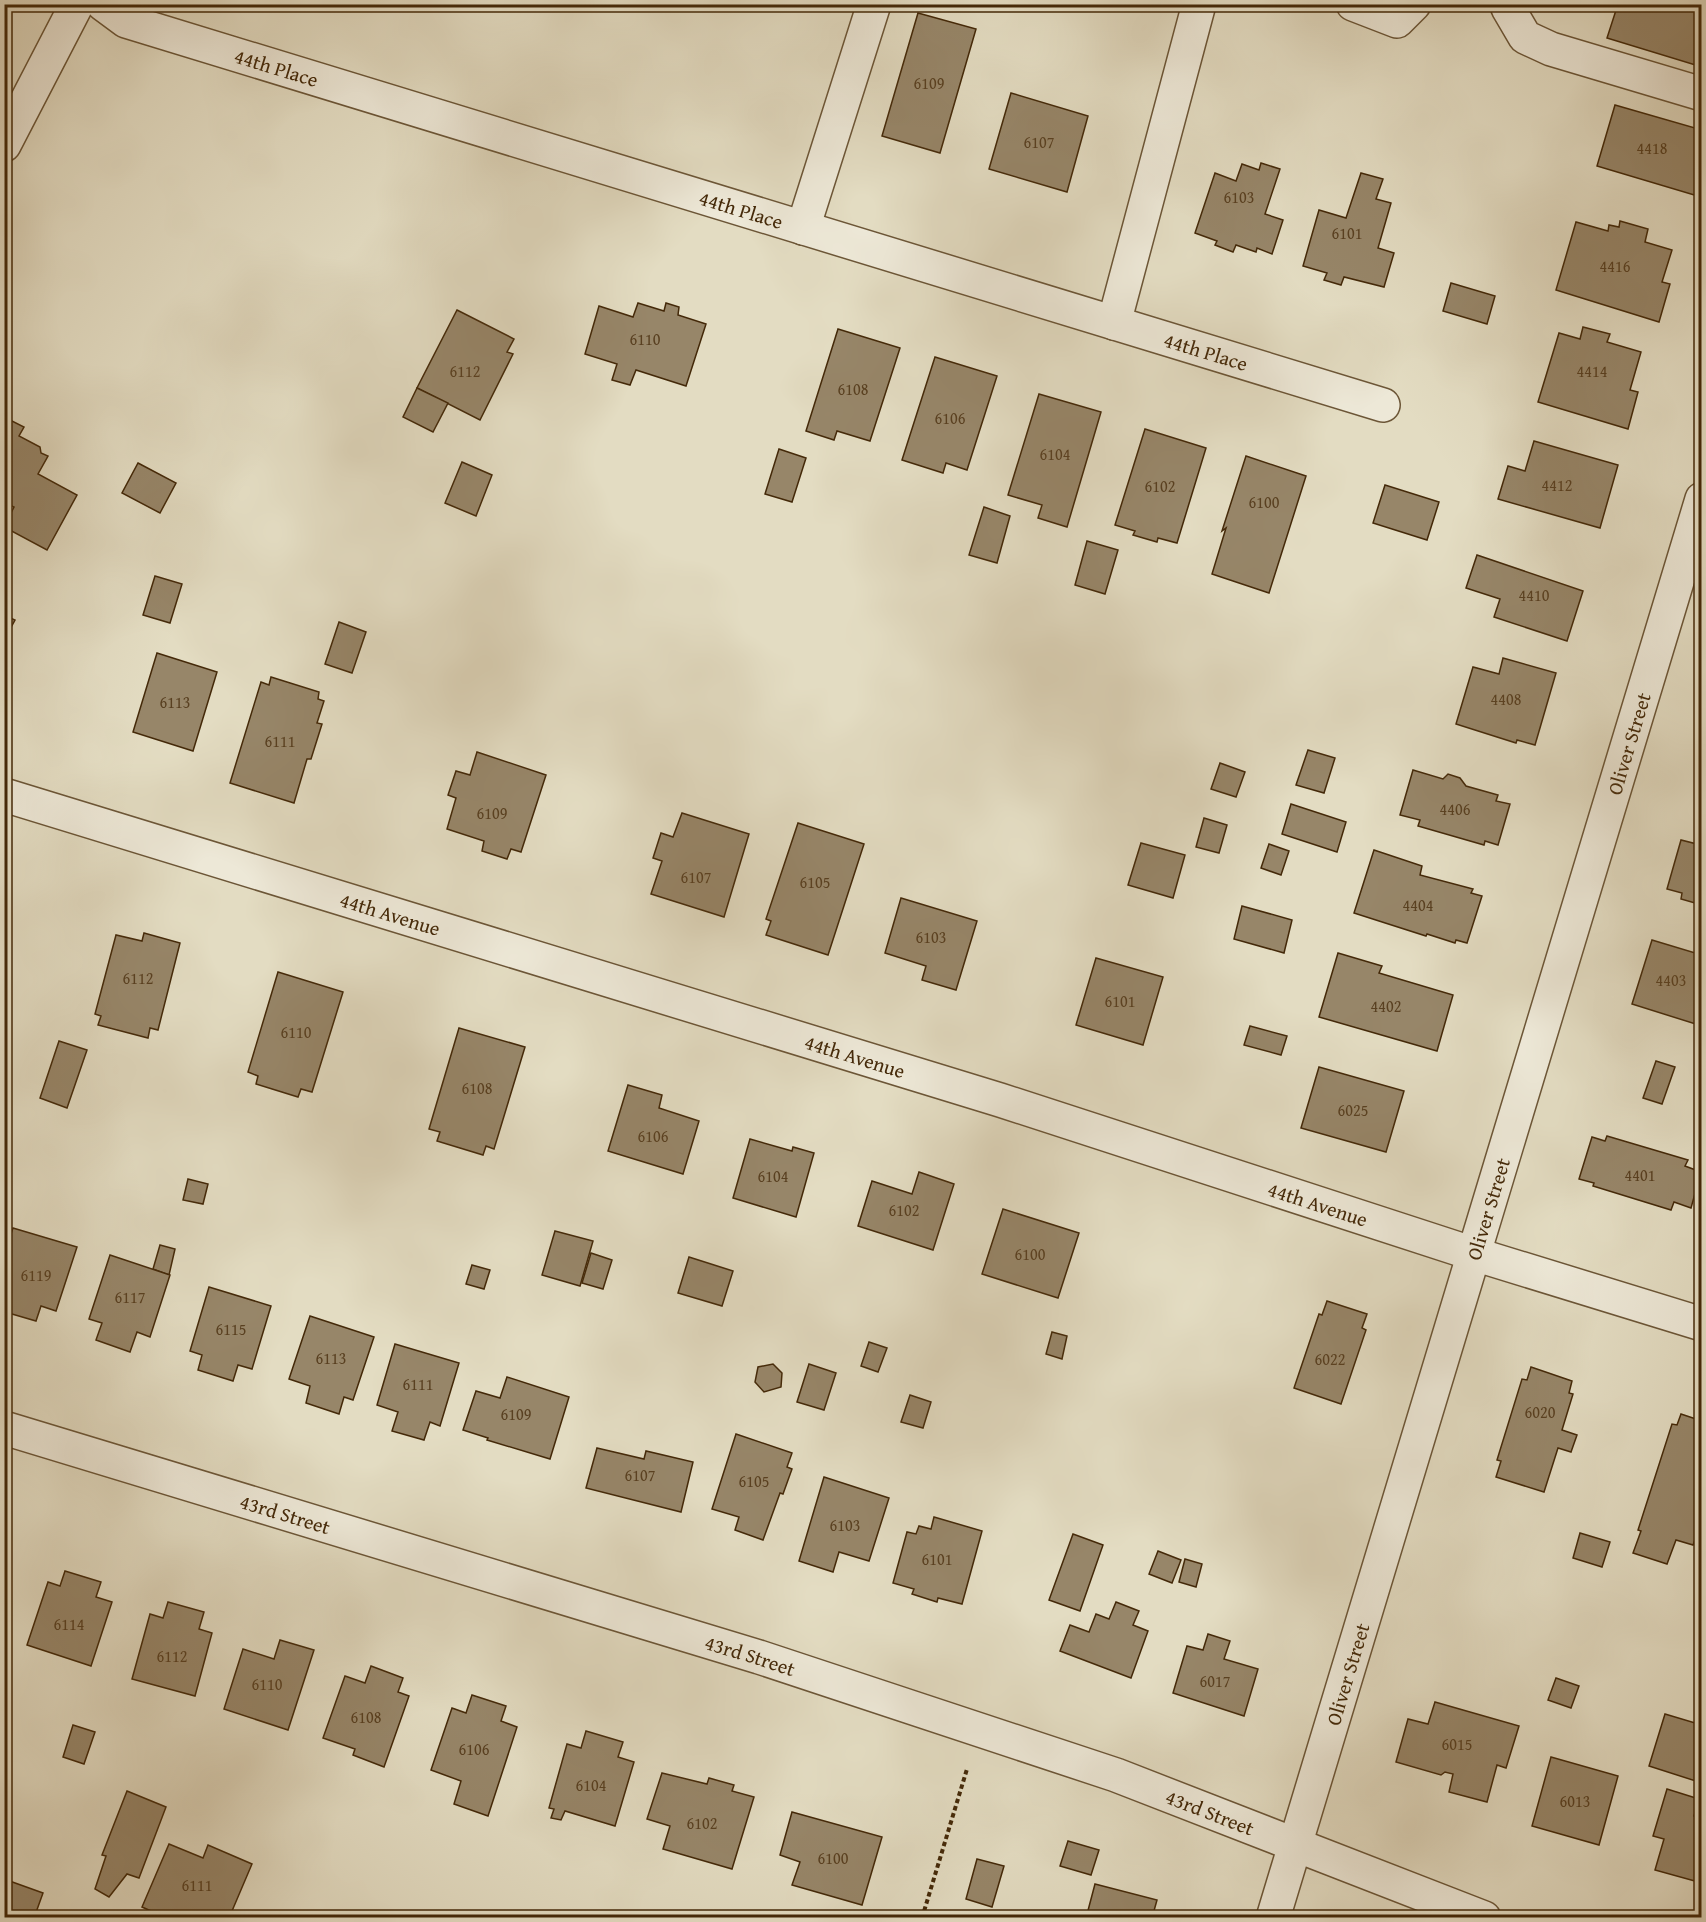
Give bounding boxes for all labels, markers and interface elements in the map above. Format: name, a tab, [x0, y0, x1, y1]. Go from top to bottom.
street label: 44th Place	[231, 41, 322, 93]
house number: 6109	[914, 71, 945, 95]
house number: 6107	[1024, 130, 1055, 154]
house number: 4418	[1637, 136, 1668, 160]
street label: 44th Place	[696, 183, 787, 235]
house number: 6103	[1224, 185, 1254, 209]
house number: 6101	[1332, 221, 1362, 245]
house number: 4416	[1600, 254, 1631, 278]
street label: 44th Place	[1161, 325, 1252, 377]
house number: 6110	[630, 327, 661, 351]
house number: 6112	[450, 359, 480, 383]
house number: 4414	[1577, 359, 1608, 383]
house number: 6108	[838, 377, 869, 401]
house number: 6106	[935, 406, 966, 430]
house number: 6104	[1040, 442, 1071, 466]
house number: 4412	[1542, 473, 1572, 497]
house number: 6102	[1145, 474, 1175, 498]
house number: 6100	[1249, 490, 1280, 514]
house number: 4410	[1519, 583, 1550, 607]
house number: 4408	[1491, 687, 1522, 711]
street label: Oliver Street	[1599, 689, 1657, 798]
house number: 6113	[160, 690, 190, 714]
house number: 6111	[265, 729, 295, 753]
house number: 4406	[1440, 797, 1471, 821]
house number: 6109	[477, 801, 508, 825]
house number: 6107	[681, 865, 712, 889]
house number: 6105	[800, 870, 830, 894]
street label: 44th Avenue	[337, 884, 444, 942]
house number: 4404	[1403, 893, 1434, 917]
house number: 6103	[916, 925, 946, 949]
house number: 6112	[123, 966, 153, 990]
house number: 4403	[1656, 968, 1686, 992]
house number: 6101	[1105, 989, 1135, 1013]
house number: 4402	[1371, 994, 1401, 1018]
house number: 6110	[281, 1020, 312, 1044]
street label: 44th Avenue	[801, 1027, 909, 1085]
house number: 6108	[462, 1076, 493, 1100]
house number: 6025	[1338, 1098, 1368, 1122]
house number: 6106	[638, 1124, 669, 1148]
street label: Oliver Street	[1458, 1154, 1517, 1263]
house number: 4401	[1625, 1163, 1655, 1187]
house number: 6104	[758, 1164, 789, 1188]
street label: 44th Avenue	[1264, 1174, 1372, 1233]
house number: 6102	[889, 1198, 919, 1222]
house number: 6100	[1015, 1242, 1046, 1266]
house number: 6119	[21, 1263, 52, 1287]
house number: 6117	[115, 1285, 146, 1309]
house number: 6115	[216, 1317, 246, 1341]
house number: 6113	[316, 1346, 346, 1370]
house number: 6022	[1315, 1347, 1345, 1371]
house number: 6111	[403, 1372, 433, 1396]
house number: 6020	[1525, 1400, 1556, 1424]
house number: 6109	[501, 1402, 532, 1426]
house number: 6107	[625, 1463, 656, 1487]
house number: 6105	[739, 1469, 769, 1493]
street label: 43rd Street	[237, 1486, 334, 1541]
house number: 6103	[830, 1513, 860, 1537]
house number: 6101	[922, 1547, 952, 1571]
house number: 6114	[54, 1612, 85, 1636]
street label: Oliver Street	[1318, 1619, 1376, 1729]
street label: 43rd Street	[702, 1627, 799, 1683]
house number: 6112	[157, 1644, 187, 1668]
house number: 6017	[1200, 1669, 1231, 1693]
house number: 6110	[252, 1672, 283, 1696]
house number: 6108	[351, 1705, 382, 1729]
house number: 6015	[1442, 1732, 1472, 1756]
house number: 6106	[459, 1737, 490, 1761]
house number: 6104	[576, 1773, 607, 1797]
street label: 43rd Street	[1162, 1781, 1259, 1842]
house number: 6013	[1560, 1789, 1590, 1813]
house number: 6102	[687, 1811, 717, 1835]
house number: 6100	[818, 1846, 849, 1870]
house number: 6111	[182, 1873, 212, 1897]

